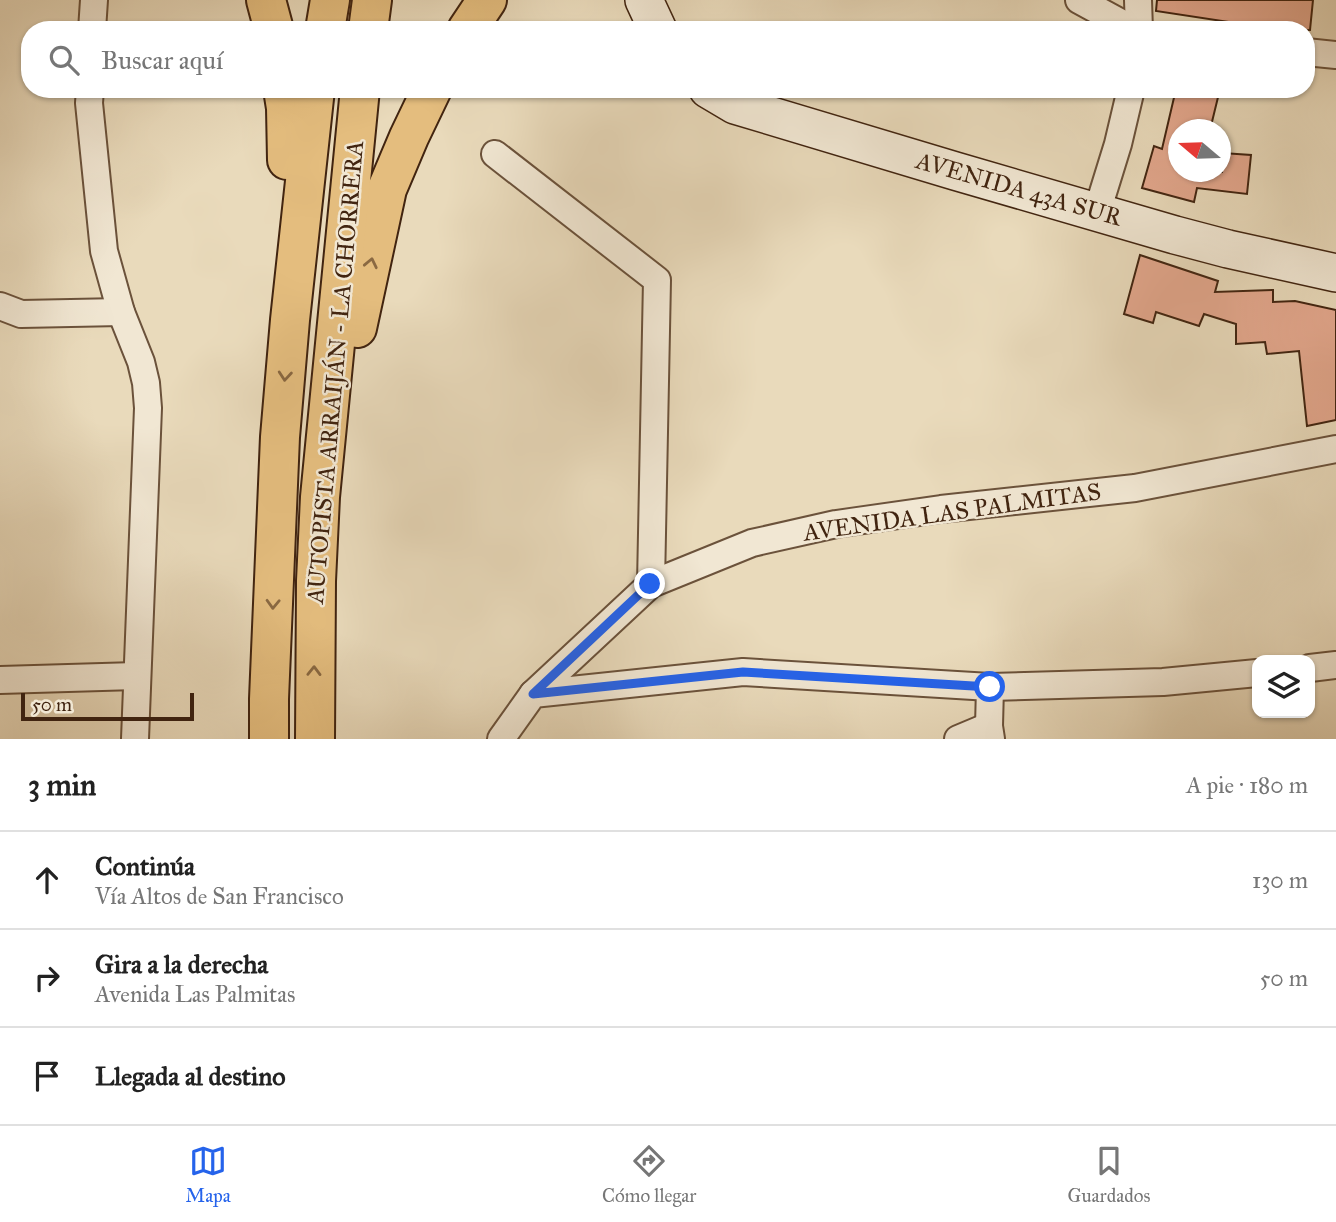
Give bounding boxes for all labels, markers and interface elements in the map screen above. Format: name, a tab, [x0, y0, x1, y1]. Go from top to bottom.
search box	[21, 21, 1315, 98]
icon: search	[45, 41, 83, 79]
text: Buscar aquí	[101, 44, 223, 76]
north arrow	[1168, 119, 1231, 182]
street label: AUTOPISTA ARRAIJÁN - LA CHORRERA	[300, 139, 370, 606]
street label: AVENIDA 43A SUR	[912, 145, 1126, 233]
one-way arrow	[363, 257, 378, 269]
one-way arrow	[278, 371, 293, 382]
street label: AVENIDA LAS PALMITAS	[800, 476, 1103, 548]
route end	[634, 568, 665, 599]
one-way arrow	[266, 598, 281, 609]
map controls	[1252, 655, 1315, 718]
button: layers	[1252, 655, 1315, 718]
one-way arrow	[306, 665, 322, 676]
route start	[974, 671, 1005, 702]
scale bar	[21, 690, 194, 722]
text: 50 m	[32, 693, 72, 716]
text: 3 min	[28, 767, 96, 803]
text: A pie · 180 m	[1186, 771, 1308, 799]
text: Continúa	[95, 850, 195, 882]
icon: ahead	[28, 861, 66, 899]
text: 130 m	[1252, 866, 1308, 894]
text: Vía Altos de San Francisco	[95, 882, 344, 910]
text: Gira a la derecha	[95, 948, 268, 980]
icon: right	[28, 959, 66, 997]
text: 50 m	[1260, 964, 1308, 992]
text: Avenida Las Palmitas	[95, 980, 295, 1008]
icon: arrive	[28, 1057, 66, 1095]
text: Llegada al destino	[95, 1060, 286, 1092]
tab: Mapa	[186, 1142, 231, 1207]
tab: Cómo llegar	[602, 1142, 696, 1207]
tab: Guardados	[1068, 1142, 1150, 1207]

